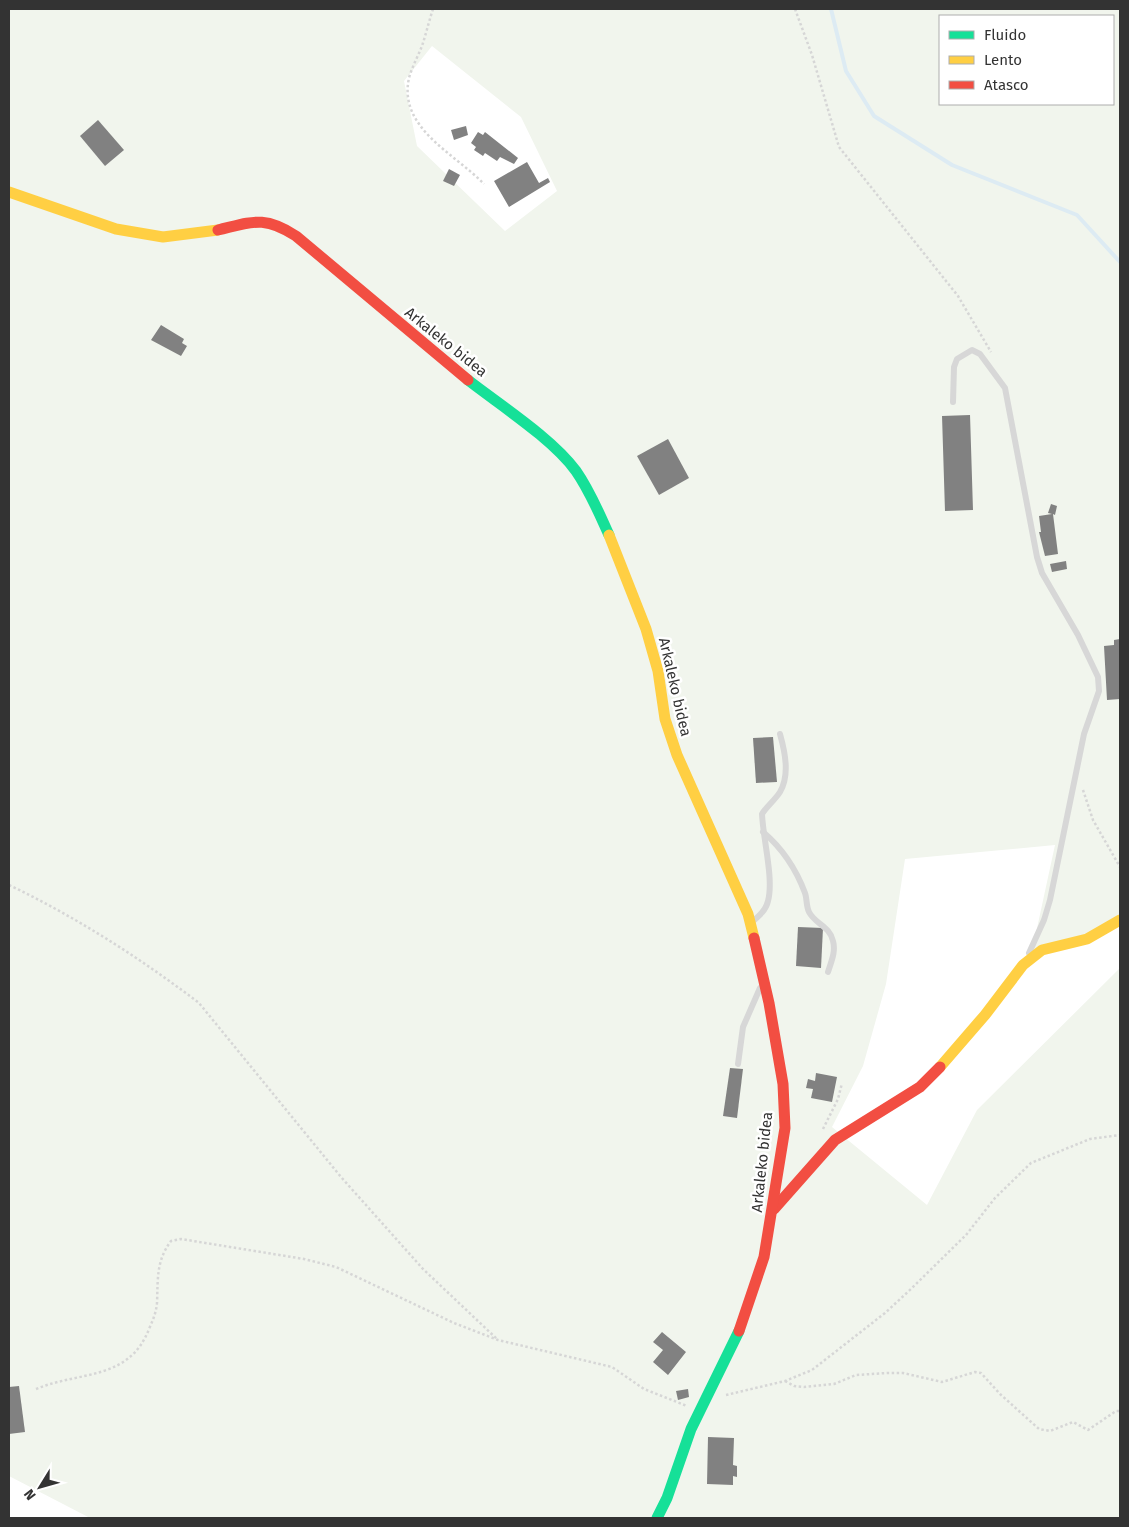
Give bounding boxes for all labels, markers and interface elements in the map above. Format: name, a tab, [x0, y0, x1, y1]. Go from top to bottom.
legend	[939, 15, 1114, 105]
text: Fluido	[984, 26, 1026, 44]
text: Lento	[984, 51, 1022, 69]
text: Atasco	[984, 76, 1029, 94]
street label: Arkaleko bidea	[401, 303, 491, 381]
street label: Arkaleko bidea	[655, 636, 695, 738]
street label: Arkaleko bidea	[748, 1111, 776, 1213]
north arrow	[15, 1462, 65, 1512]
text: N	[20, 1486, 40, 1503]

